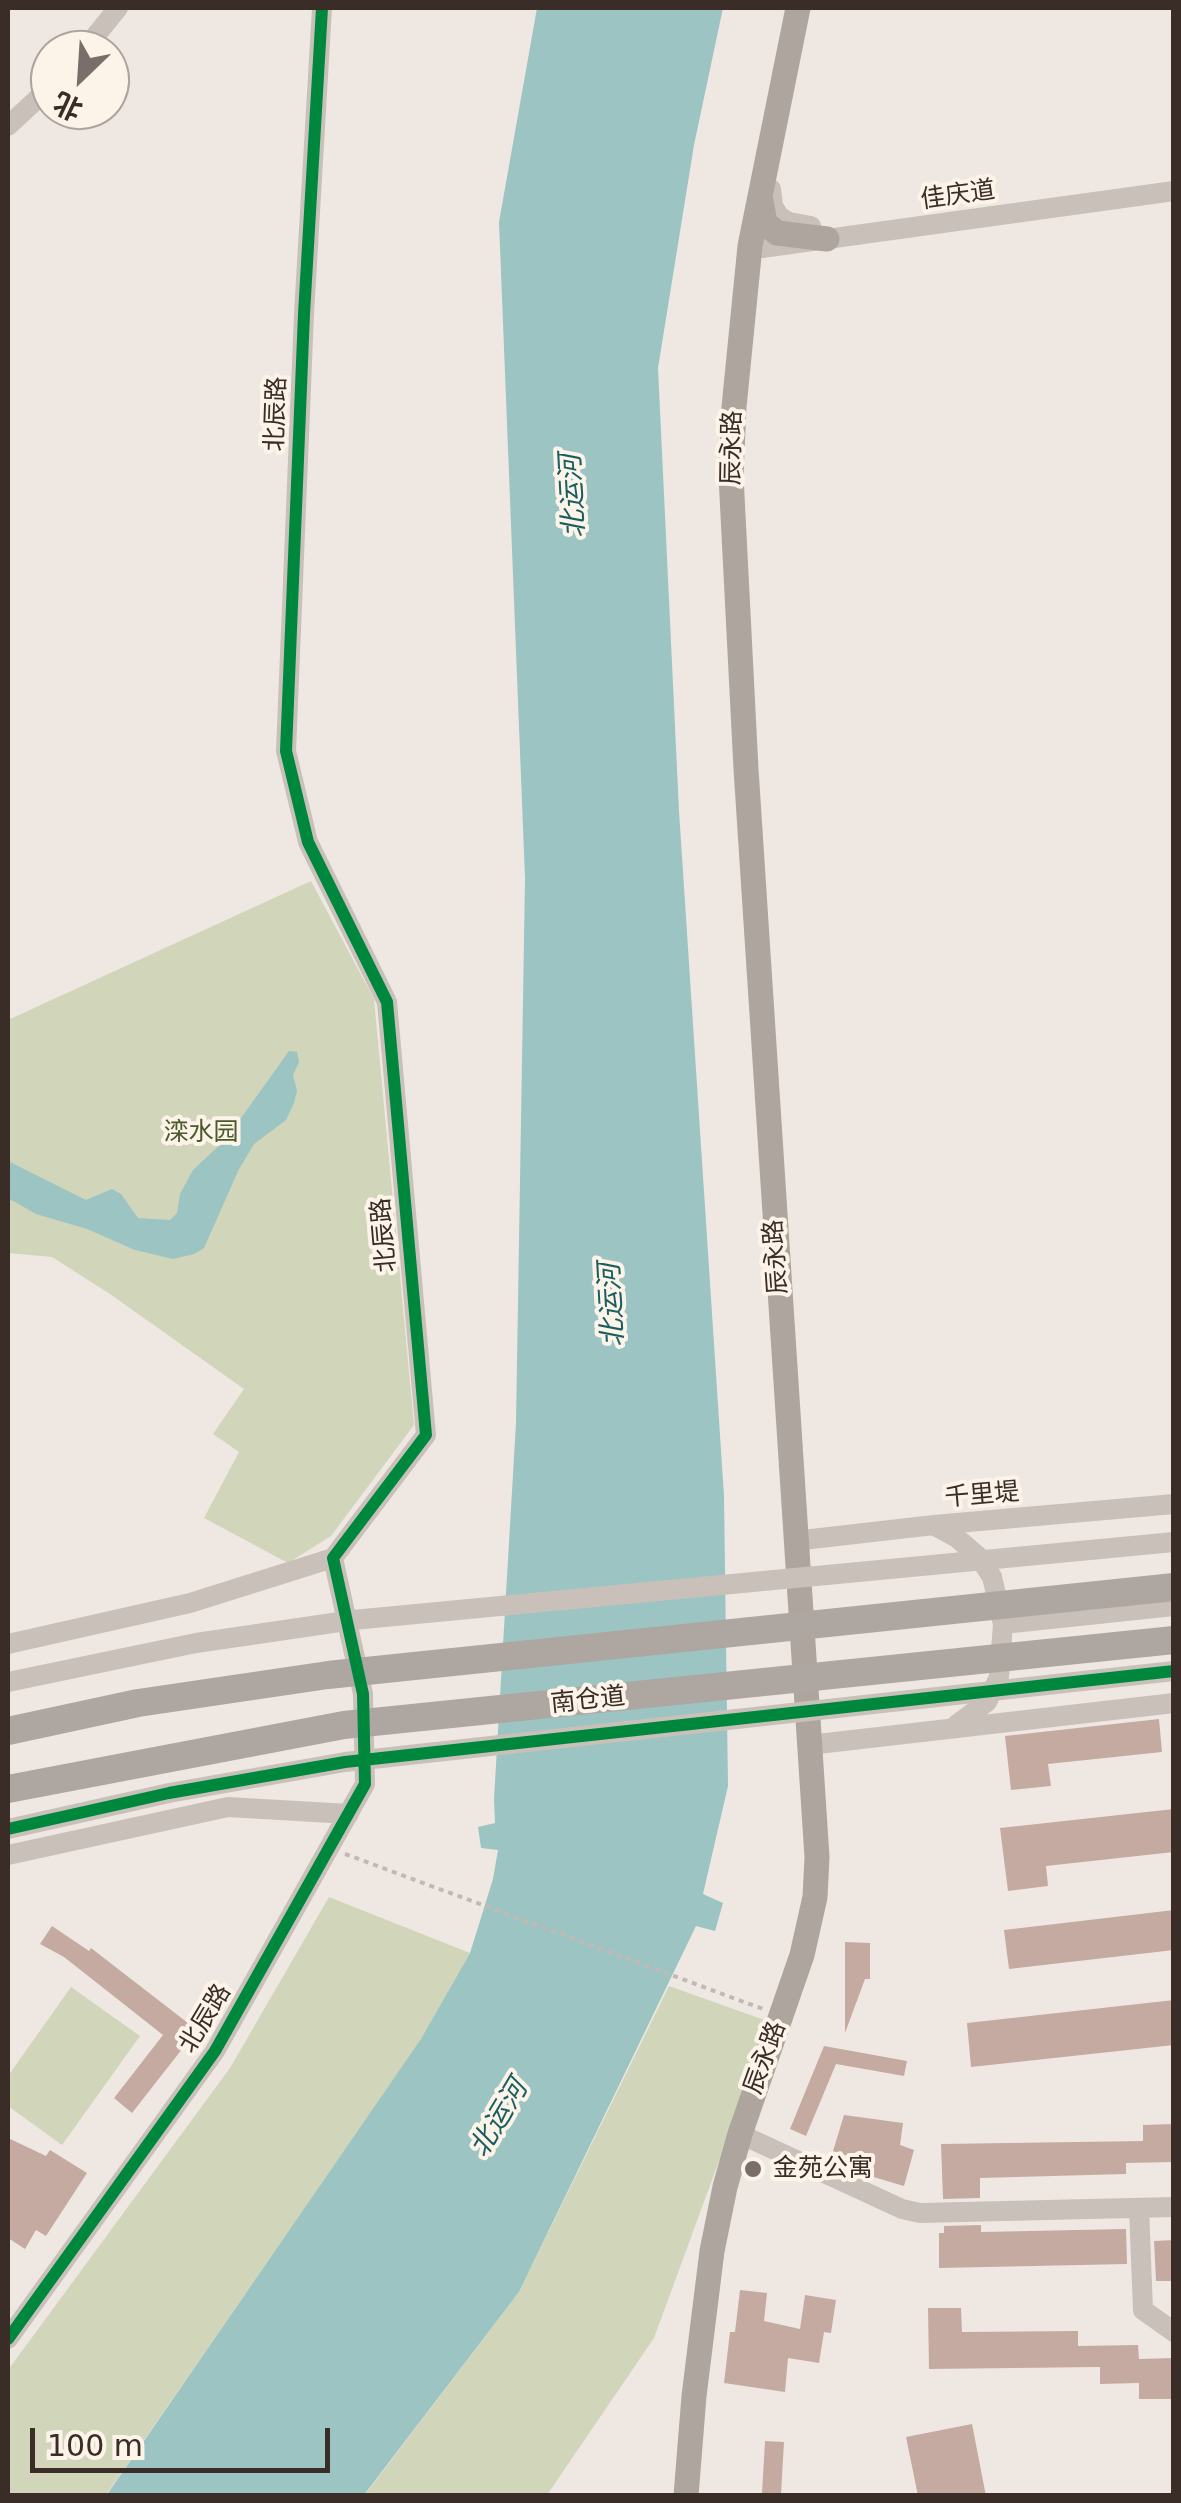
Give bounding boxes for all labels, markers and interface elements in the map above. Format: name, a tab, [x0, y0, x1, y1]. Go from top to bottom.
north arrow	[30, 30, 130, 130]
text: 北	[48, 85, 88, 127]
street label: 佳庆道	[919, 176, 997, 216]
street label: 北辰路	[261, 376, 293, 452]
street label: 辰永路	[717, 410, 749, 486]
water label: 北运河	[555, 453, 593, 539]
park label: 滦水园	[164, 1118, 238, 1148]
street label: 北辰路	[367, 1196, 403, 1274]
street label: 辰永路	[759, 1219, 795, 1295]
water label: 北运河	[594, 1262, 632, 1348]
street label: 千里堤	[943, 1478, 1021, 1514]
street label: 南仓道	[549, 1682, 627, 1720]
street label: 北辰路	[174, 1979, 238, 2059]
street label: 辰永路	[739, 2018, 793, 2098]
water label: 北运河	[464, 2074, 536, 2164]
place label: 金苑公寓	[773, 2154, 873, 2184]
marker: 金苑公寓	[742, 2158, 764, 2180]
scale bar	[35, 2408, 335, 2470]
text: 100 m	[47, 2428, 143, 2463]

